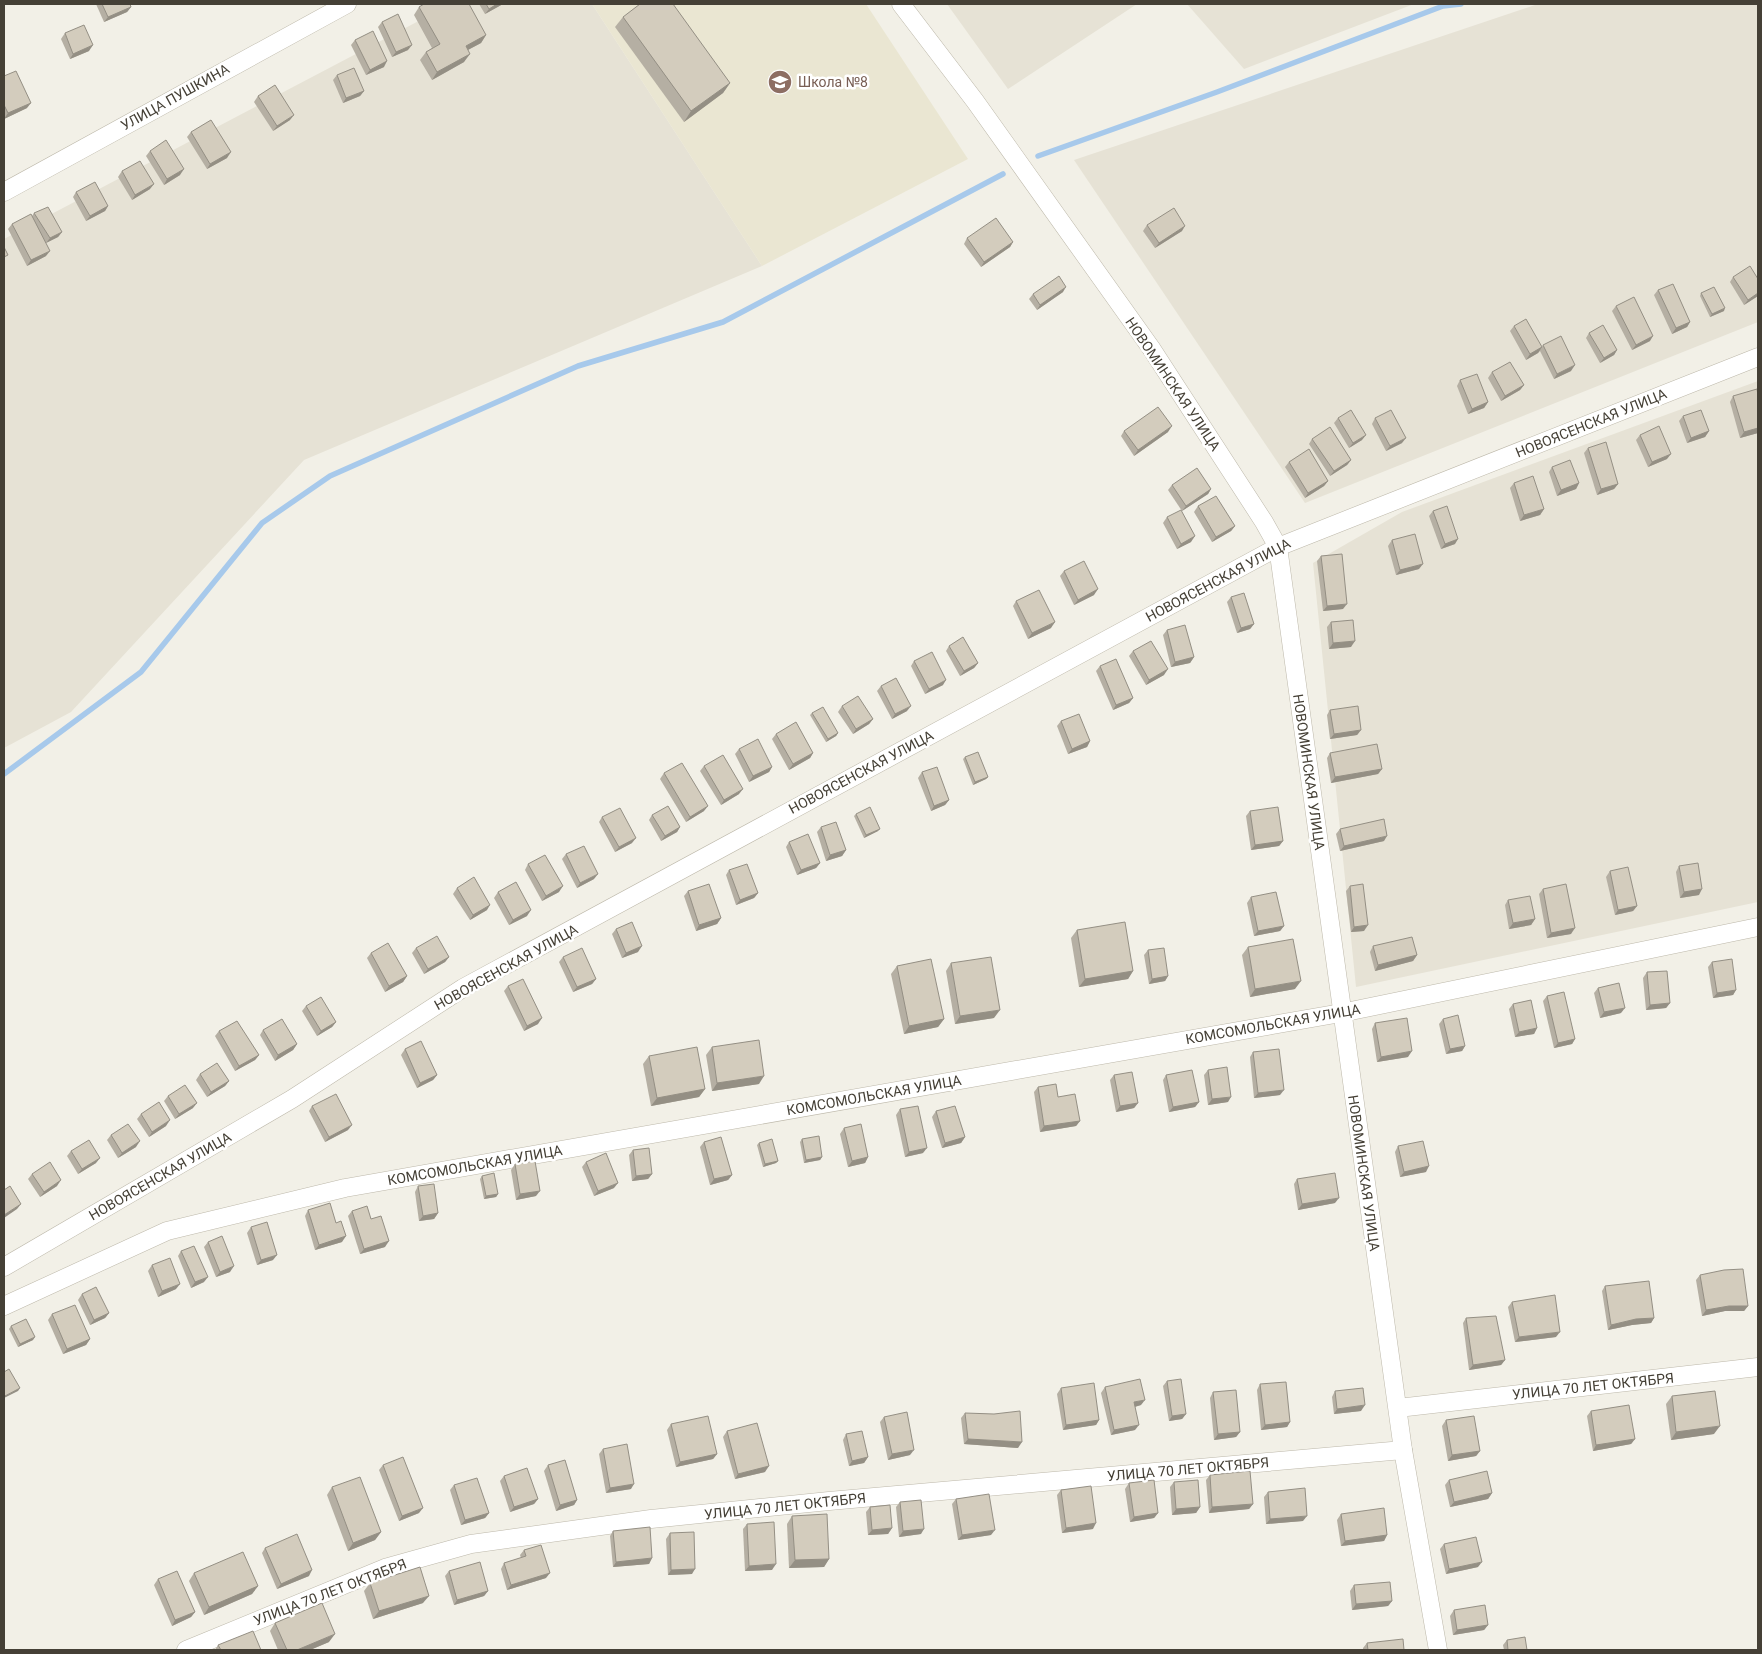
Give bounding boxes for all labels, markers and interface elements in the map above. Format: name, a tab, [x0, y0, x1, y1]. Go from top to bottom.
street label: УЛИЦА ПУШКИНА	[118, 61, 232, 133]
school or university icon: Школа №8	[767, 69, 793, 95]
place label: Школа №8	[798, 74, 868, 90]
street label: НОВОМИНСКАЯ УЛИЦА	[1122, 314, 1224, 454]
street label: НОВОЯСЕНСКАЯ УЛИЦА	[1513, 385, 1669, 461]
street label: НОВОЯСЕНСКАЯ УЛИЦА	[1143, 535, 1293, 625]
street label: НОВОМИНСКАЯ УЛИЦА	[1290, 693, 1328, 851]
street label: НОВОЯСЕНСКАЯ УЛИЦА	[786, 727, 936, 817]
street label: НОВОЯСЕНСКАЯ УЛИЦА	[432, 921, 580, 1013]
street label: КОМСОМОЛЬСКАЯ УЛИЦА	[1184, 1001, 1362, 1047]
street label: КОМСОМОЛЬСКАЯ УЛИЦА	[785, 1072, 963, 1118]
street label: НОВОМИНСКАЯ УЛИЦА	[1345, 1094, 1383, 1252]
street label: НОВОЯСЕНСКАЯ УЛИЦА	[86, 1129, 234, 1223]
street label: КОМСОМОЛЬСКАЯ УЛИЦА	[386, 1142, 564, 1188]
street label: УЛИЦА 70 ЛЕТ ОКТЯБРЯ	[1511, 1370, 1675, 1402]
street label: УЛИЦА 70 ЛЕТ ОКТЯБРЯ	[1106, 1454, 1270, 1484]
street label: УЛИЦА 70 ЛЕТ ОКТЯБРЯ	[703, 1490, 867, 1522]
street label: УЛИЦА 70 ЛЕТ ОКТЯБРЯ	[251, 1555, 409, 1629]

